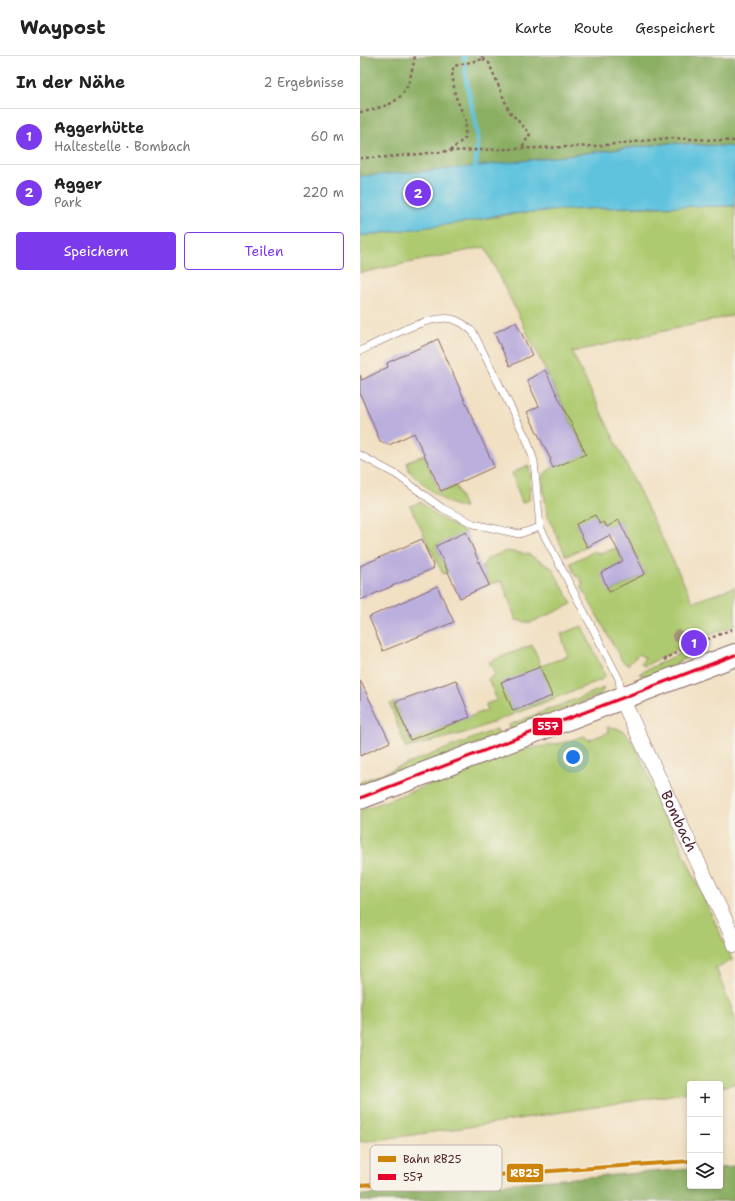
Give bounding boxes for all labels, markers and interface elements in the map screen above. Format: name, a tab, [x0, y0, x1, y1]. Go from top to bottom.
text: Waypost	[20, 15, 105, 40]
text: Karte	[515, 19, 552, 37]
text: Route	[574, 19, 613, 37]
text: Gespeichert	[635, 19, 715, 37]
text: In der Nähe	[16, 71, 125, 93]
text: 2 Ergebnisse	[264, 74, 344, 91]
text: Aggerhütte	[54, 118, 144, 138]
text: 1	[26, 128, 32, 145]
text: 60 m	[311, 128, 344, 145]
text: Haltestelle · Bombach	[54, 138, 191, 155]
text: Agger	[54, 174, 102, 194]
pin: 2	[405, 178, 431, 208]
text: 2	[24, 184, 34, 201]
text: 220 m	[302, 184, 344, 201]
text: Park	[54, 194, 82, 211]
button: Speichern	[16, 232, 176, 270]
button: Teilen	[184, 232, 344, 270]
pin: 1	[681, 628, 707, 658]
line badge: 557	[532, 717, 563, 736]
text: 557	[537, 719, 559, 734]
your location	[563, 747, 583, 767]
street label: Bombach	[656, 787, 702, 855]
map controls	[687, 1081, 723, 1189]
button: +	[687, 1081, 723, 1117]
button: −	[687, 1117, 723, 1153]
legend	[370, 1145, 502, 1191]
text: Bahn RB25	[403, 1152, 462, 1167]
button: layers	[687, 1153, 723, 1189]
line badge: RB25	[506, 1163, 544, 1183]
text: RB25	[510, 1166, 540, 1181]
text: 557	[403, 1170, 424, 1185]

